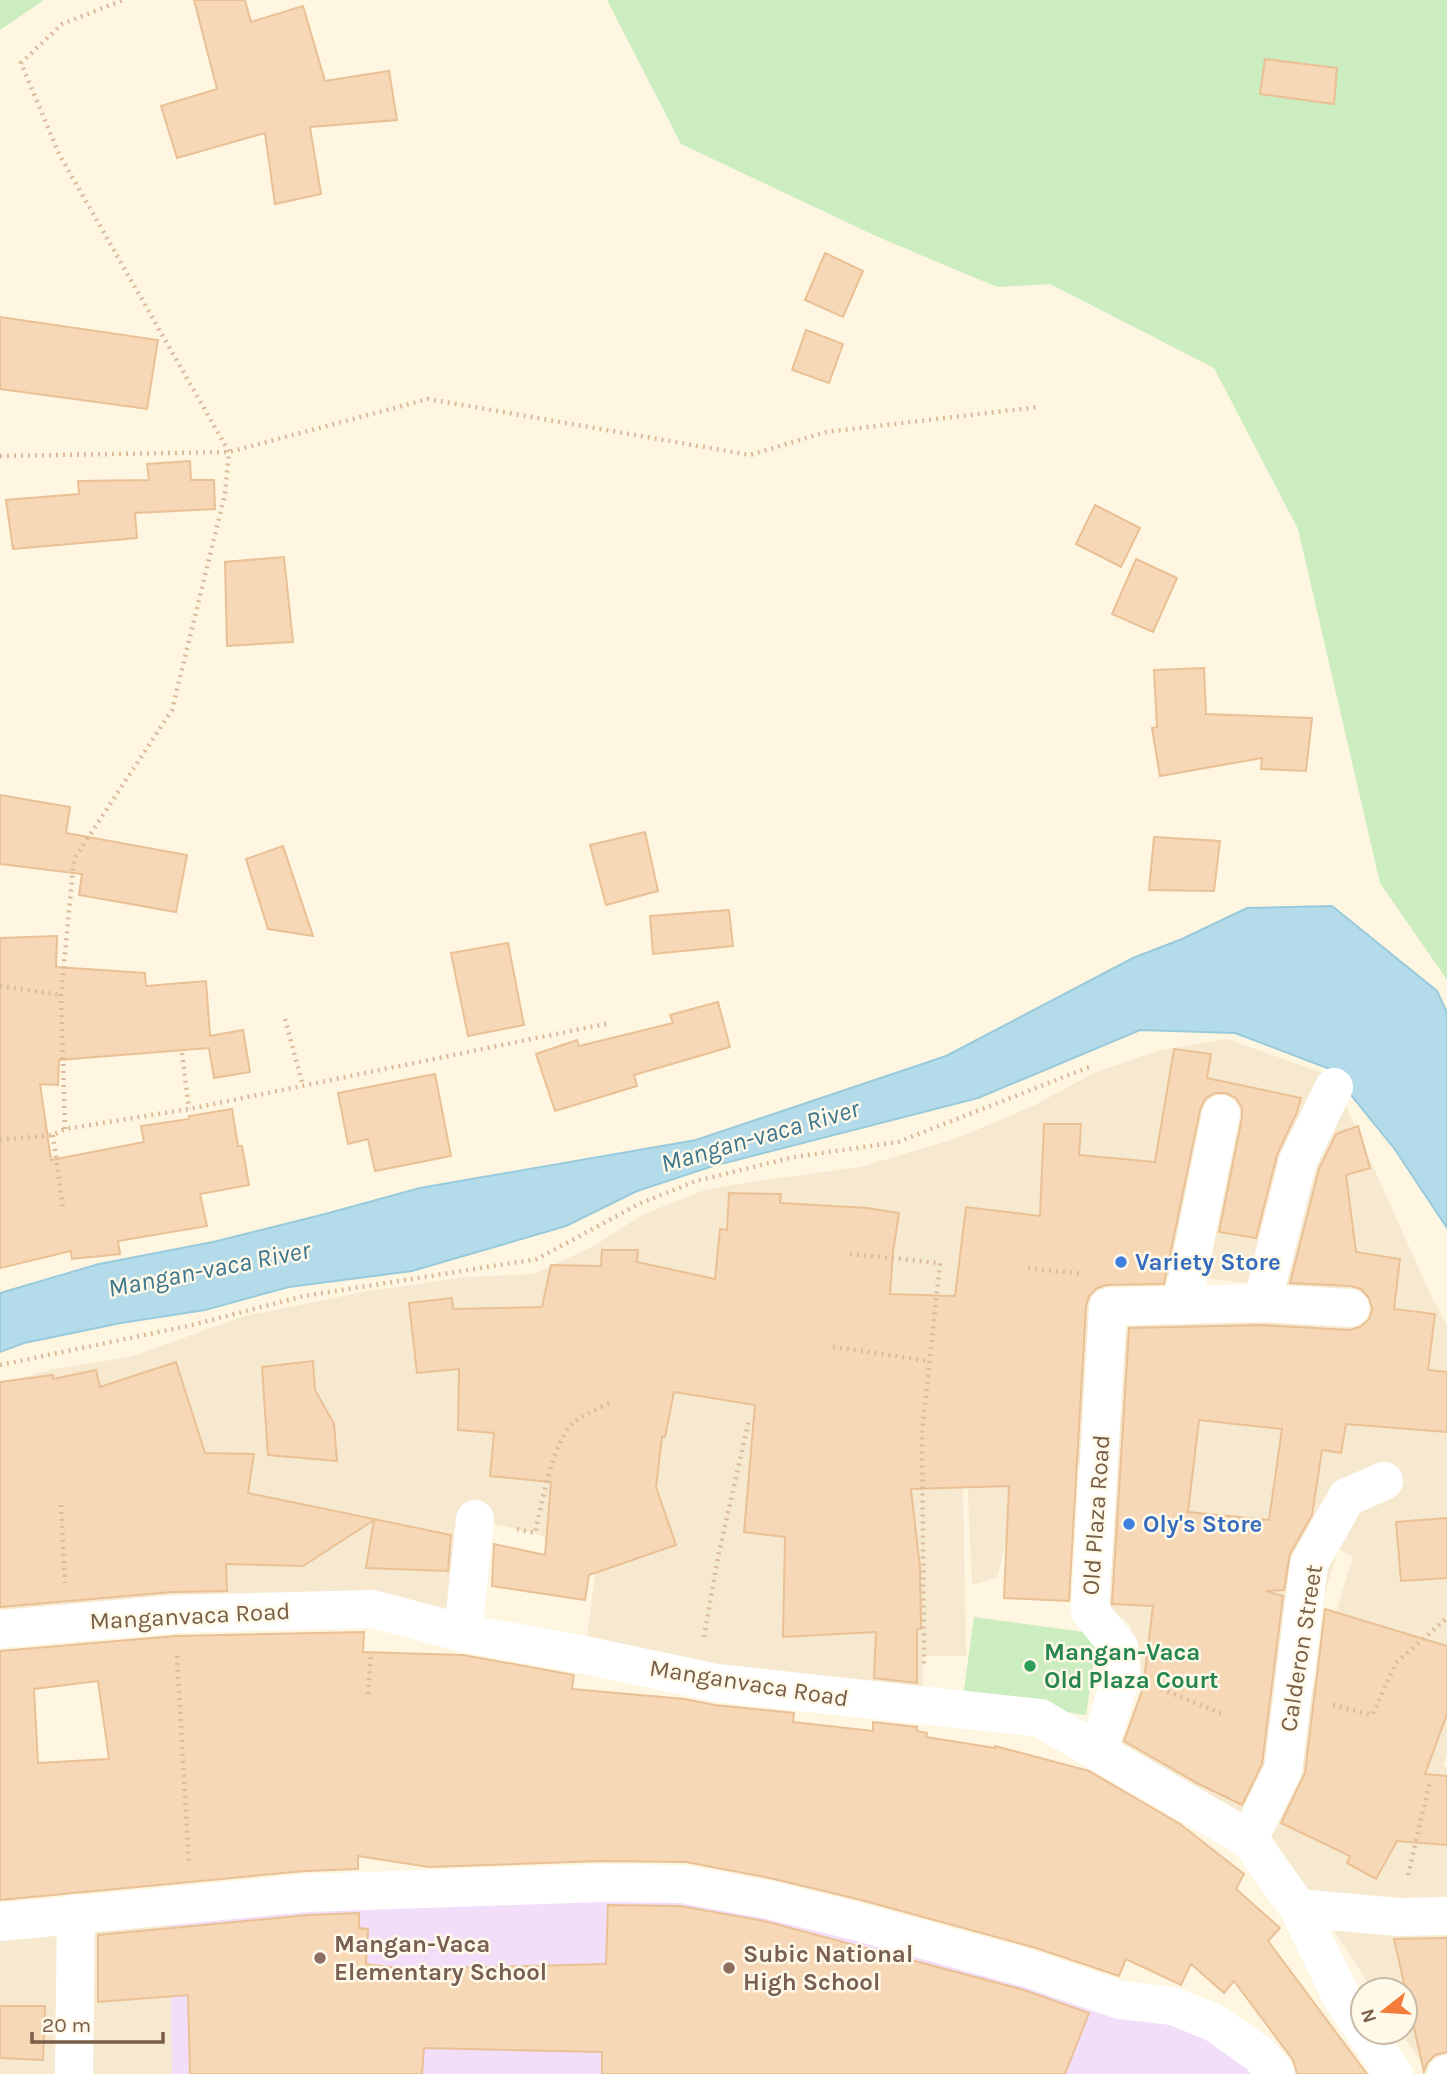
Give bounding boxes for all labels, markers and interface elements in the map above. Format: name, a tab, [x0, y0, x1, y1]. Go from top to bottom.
water label: Mangan-vaca River	[657, 1093, 864, 1179]
water label: Mangan-vaca River	[105, 1234, 314, 1304]
place label: Variety Store	[1135, 1248, 1281, 1276]
marker: Variety Store	[1113, 1254, 1129, 1270]
street label: Old Plaza Road	[1076, 1434, 1116, 1596]
place label: Oly's Store	[1143, 1510, 1262, 1538]
marker: Oly's Store	[1121, 1516, 1137, 1532]
street label: Calderon Street	[1274, 1562, 1328, 1734]
street label: Manganvaca Road	[89, 1597, 291, 1635]
place label: Mangan-Vaca Old Plaza Court	[1044, 1638, 1219, 1694]
street label: Manganvaca Road	[648, 1653, 850, 1713]
marker: Mangan-Vaca Old Plaza Court	[1022, 1658, 1038, 1674]
place label: Mangan-Vaca Elementary School	[334, 1930, 547, 1986]
place label: Subic National High School	[743, 1940, 913, 1996]
marker: Mangan-Vaca Elementary School	[312, 1950, 328, 1966]
marker: Subic National High School	[721, 1960, 737, 1976]
north arrow	[1349, 1976, 1419, 2046]
scale bar	[32, 2000, 163, 2044]
text: N	[1356, 2006, 1381, 2025]
text: 20 m	[42, 2013, 91, 2037]

